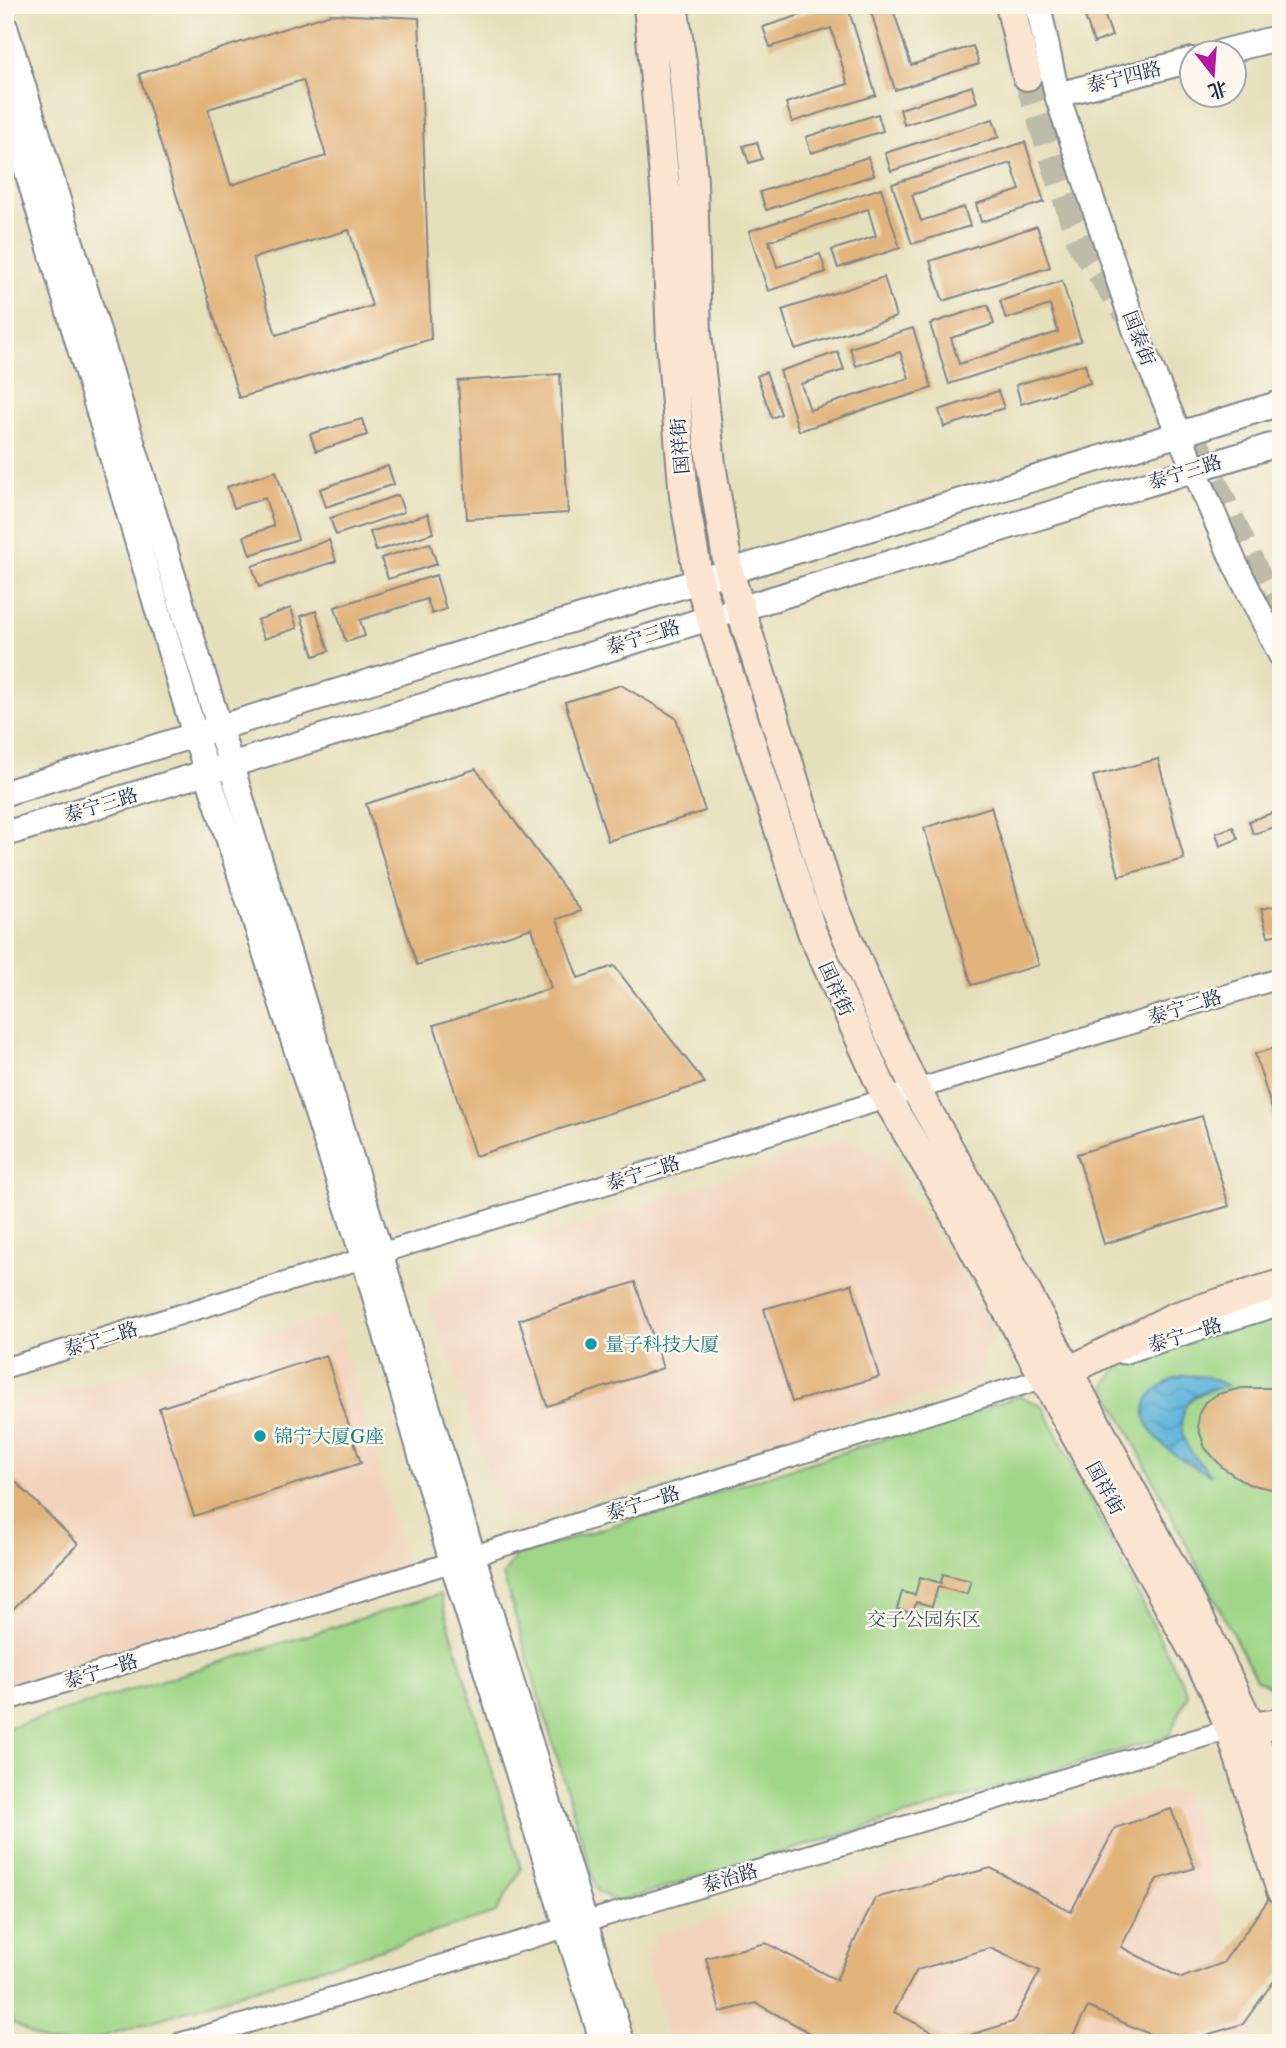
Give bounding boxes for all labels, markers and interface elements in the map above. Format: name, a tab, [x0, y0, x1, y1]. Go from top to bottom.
north arrow	[1178, 38, 1248, 108]
street label: 泰宁四路	[1084, 57, 1164, 97]
text: 北	[1205, 76, 1230, 104]
street label: 国泰街	[1118, 307, 1160, 369]
street label: 国祥街	[666, 417, 694, 475]
street label: 泰宁三路	[1145, 450, 1225, 494]
street label: 泰宁三路	[603, 615, 683, 659]
street label: 泰宁三路	[61, 783, 141, 827]
street label: 国祥街	[814, 958, 858, 1020]
street label: 泰宁二路	[1145, 985, 1225, 1029]
street label: 泰宁二路	[603, 1151, 683, 1195]
street label: 泰宁一路	[1145, 1313, 1225, 1357]
street label: 泰宁二路	[61, 1317, 141, 1361]
place label: 量子科技大厦	[605, 1333, 719, 1356]
marker: 量子科技大厦	[583, 1336, 599, 1352]
place label: 锦宁大厦G座	[274, 1425, 384, 1448]
marker: 锦宁大厦G座	[252, 1428, 268, 1444]
street label: 国祥街	[1081, 1457, 1129, 1519]
street label: 泰宁一路	[603, 1481, 683, 1525]
park label: 交子公园东区	[867, 1608, 981, 1631]
street label: 泰宁一路	[61, 1649, 141, 1693]
street label: 泰治路	[699, 1859, 761, 1897]

